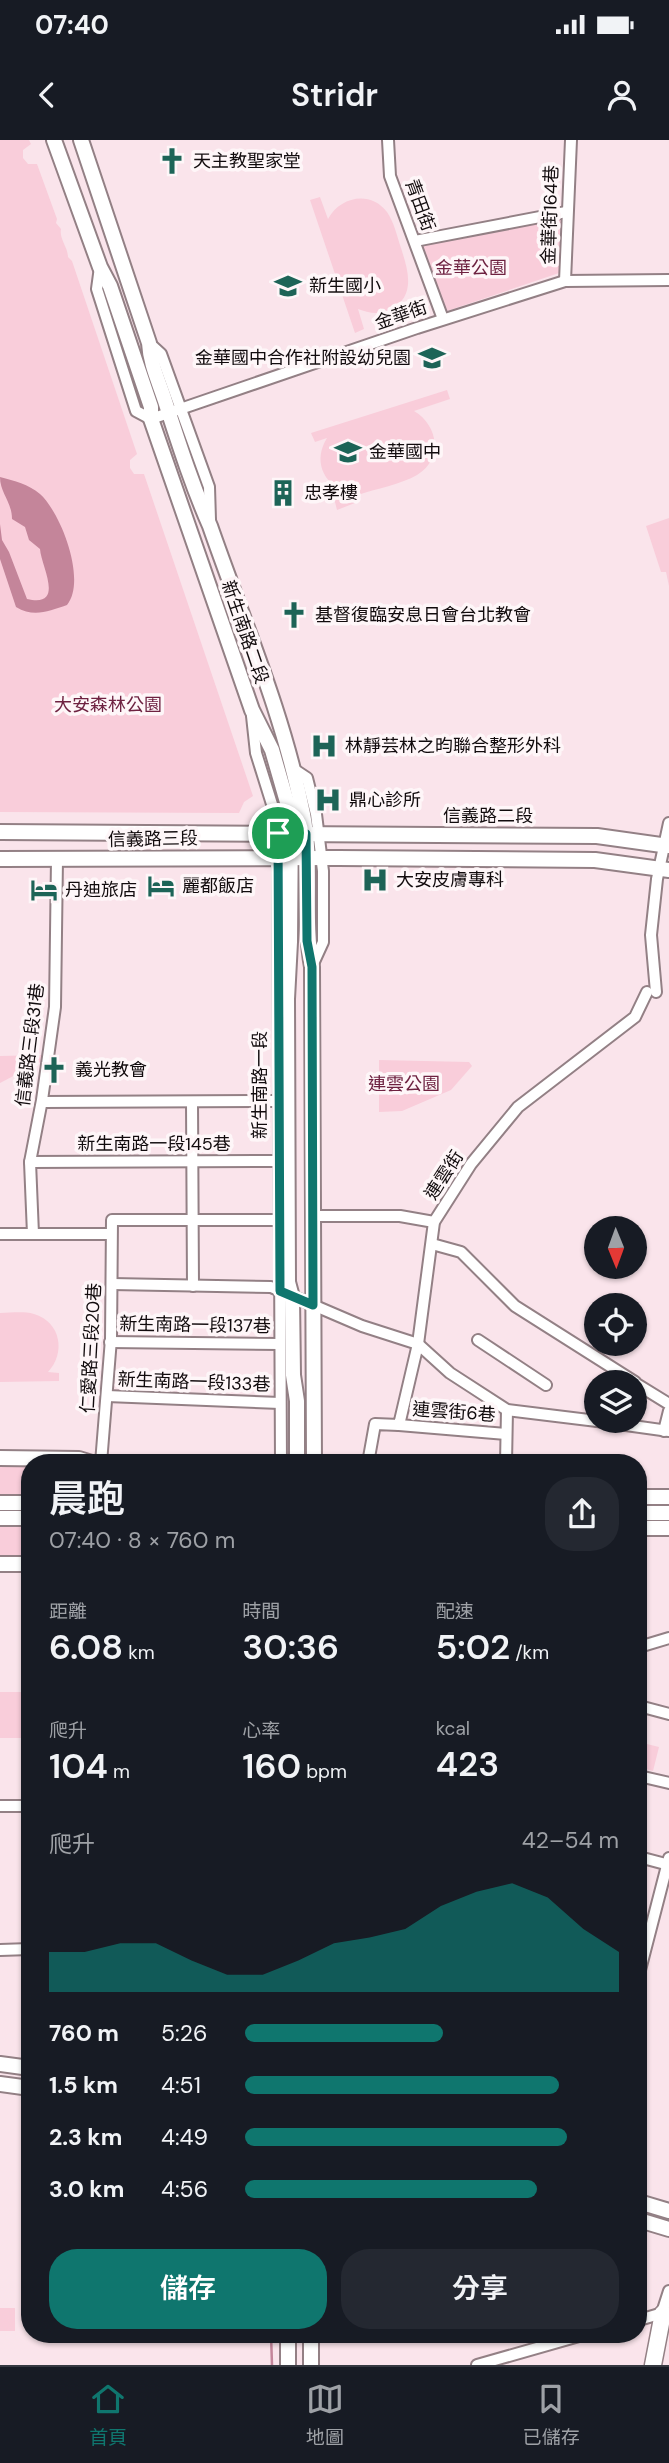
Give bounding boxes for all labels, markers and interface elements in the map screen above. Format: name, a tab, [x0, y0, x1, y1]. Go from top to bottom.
text: 07:40	[35, 8, 109, 42]
text: Stridr	[291, 74, 378, 116]
icon: back	[28, 76, 66, 114]
icon: person	[603, 76, 641, 114]
church icon: 天主教聖家堂	[157, 146, 187, 176]
place label: 天主教聖家堂	[193, 149, 301, 173]
street label: 金華街164巷	[536, 165, 564, 265]
street label: 青田街	[399, 176, 441, 234]
park label: 金華公園	[435, 256, 507, 280]
school or university icon: 新生國小	[273, 271, 303, 301]
place label: 新生國小	[309, 274, 381, 298]
street label: 金華街	[372, 295, 430, 335]
school or university icon: 金華國中合作社附設幼兒園	[417, 343, 447, 373]
place label: 金華國中合作社附設幼兒園	[195, 346, 411, 370]
school or university icon: 金華國中	[333, 437, 363, 467]
place label: 金華國中	[369, 440, 441, 464]
building icon: 忠孝樓	[268, 478, 298, 508]
place label: 忠孝樓	[304, 481, 358, 505]
street label: 新生南路二段	[216, 577, 274, 687]
church icon: 基督復臨安息日會台北教會	[279, 600, 309, 630]
place label: 基督復臨安息日會台北教會	[315, 603, 531, 627]
park label: 大安森林公園	[54, 693, 162, 717]
hospital icon: 林靜芸林之昀聯合整形外科	[309, 731, 339, 761]
place label: 林靜芸林之昀聯合整形外科	[345, 734, 561, 758]
hospital icon: 鼎心診所	[313, 785, 343, 815]
place label: 鼎心診所	[349, 788, 421, 812]
pin	[248, 803, 308, 863]
street label: 信義路二段	[443, 804, 533, 828]
icon: arrive	[259, 814, 297, 852]
street label: 信義路三段	[108, 826, 198, 852]
hospital icon: 大安皮膚專科	[360, 865, 390, 895]
place label: 大安皮膚專科	[396, 868, 504, 892]
hotel icon: 麗都飯店	[146, 871, 176, 901]
place label: 麗都飯店	[182, 874, 254, 898]
hotel icon: 丹迪旅店	[29, 875, 59, 905]
place label: 丹迪旅店	[65, 878, 137, 902]
street label: 信義路三段31巷	[11, 982, 49, 1108]
street label: 新生南路一段	[248, 1031, 272, 1139]
church icon: 義光教會	[39, 1055, 69, 1085]
place label: 義光教會	[75, 1058, 147, 1082]
park label: 連雲公園	[368, 1072, 440, 1096]
street label: 新生南路一段145巷	[77, 1132, 231, 1156]
street label: 連雲街	[419, 1146, 469, 1204]
north arrow	[584, 1216, 648, 1279]
map controls	[584, 1216, 647, 1433]
street label: 仁愛路三段20巷	[76, 1282, 106, 1414]
button: locate	[584, 1293, 647, 1356]
street label: 新生南路一段137巷	[119, 1312, 271, 1338]
street label: 新生南路一段133巷	[117, 1367, 271, 1397]
button: layers	[584, 1370, 647, 1433]
street label: 連雲街6巷	[412, 1397, 496, 1427]
text: 晨跑	[49, 1474, 125, 1524]
button: share	[545, 1477, 619, 1551]
text: 07:40 · 8 × 760 m	[49, 1525, 235, 1555]
text: 距離	[49, 1599, 87, 1624]
text: 時間	[242, 1599, 280, 1624]
text: 配速	[436, 1599, 474, 1624]
text: 6.08	[49, 1624, 123, 1670]
text: 30:36	[242, 1624, 339, 1670]
text: 5:02	[436, 1624, 510, 1670]
text: km	[123, 1640, 155, 1665]
text: /km	[510, 1640, 549, 1665]
text: kcal	[436, 1716, 470, 1741]
text: 爬升	[49, 1718, 87, 1743]
text: 心率	[242, 1718, 280, 1743]
text: 423	[436, 1741, 499, 1787]
text: 104	[49, 1743, 108, 1789]
text: 160	[242, 1743, 301, 1789]
text: m	[108, 1759, 130, 1784]
text: bpm	[301, 1759, 347, 1784]
text: 42–54 m	[522, 1825, 619, 1855]
text: 爬升	[49, 1829, 95, 1859]
text: 760 m	[49, 2018, 119, 2048]
text: 5:26	[161, 2018, 207, 2048]
text: 1.5 km	[49, 2070, 118, 2100]
text: 4:51	[161, 2070, 201, 2100]
text: 2.3 km	[49, 2122, 122, 2152]
text: 4:49	[161, 2122, 208, 2152]
text: 3.0 km	[49, 2174, 124, 2204]
text: 4:56	[161, 2174, 208, 2204]
button: 儲存	[49, 2249, 327, 2329]
button: 分享	[341, 2249, 619, 2329]
tab: 首頁	[89, 2380, 127, 2450]
tab: 地圖	[306, 2380, 344, 2450]
tab: 已儲存	[523, 2380, 580, 2450]

